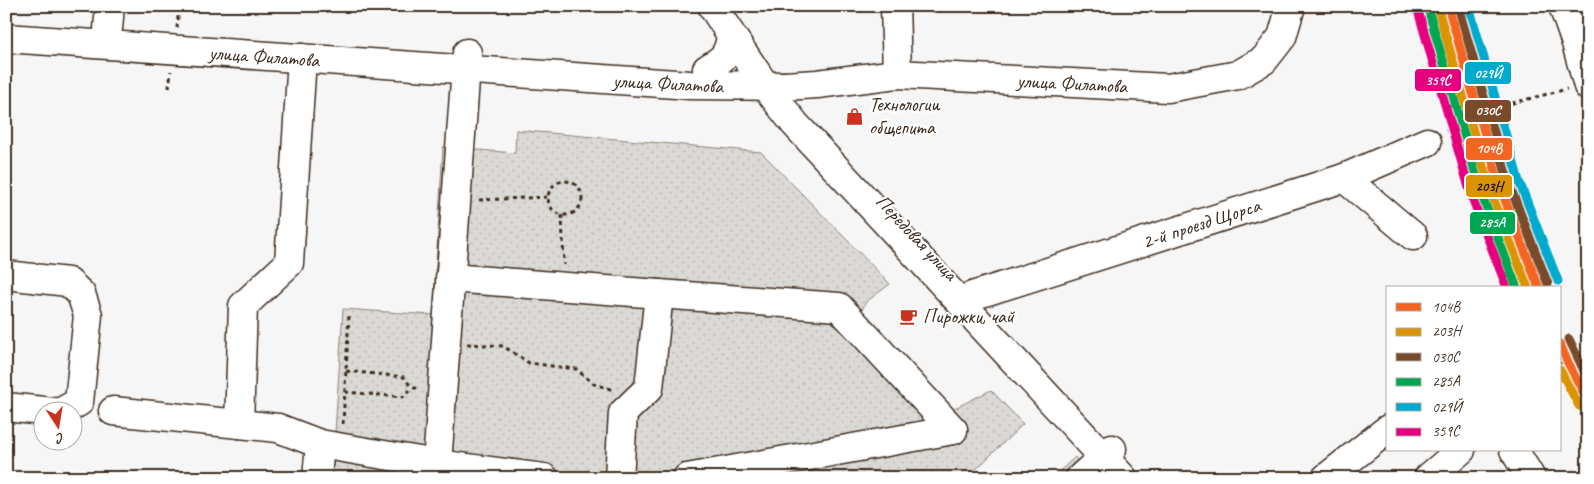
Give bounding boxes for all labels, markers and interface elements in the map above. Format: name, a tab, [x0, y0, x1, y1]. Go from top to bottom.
street label: улица Филатова	[207, 40, 321, 73]
line badge: 029Й	[1464, 61, 1512, 85]
text: 029Й	[1474, 64, 1505, 82]
street label: улица Филатова	[611, 68, 725, 99]
street label: улица Филатова	[1015, 68, 1129, 99]
line badge: 359С	[1414, 68, 1462, 92]
text: 359С	[1425, 72, 1453, 89]
place label: Технологии общепита	[869, 92, 940, 140]
line badge: 030C	[1464, 99, 1512, 123]
text: 030C	[1475, 102, 1503, 119]
shop icon: Технологии общепита	[845, 106, 865, 126]
line badge: 104В	[1465, 137, 1513, 161]
text: 104В	[1476, 140, 1504, 157]
line badge: 203Н	[1465, 174, 1513, 198]
text: 203Н	[1476, 178, 1505, 195]
street label: Передовая улица	[870, 189, 964, 287]
street label: 2-й проезд Щорса	[1139, 192, 1265, 254]
line badge: 285А	[1469, 211, 1516, 235]
text: 285А	[1479, 214, 1506, 231]
legend	[1386, 286, 1562, 452]
text: 104В	[1432, 298, 1461, 317]
place label: Пирожки, чай	[923, 304, 1016, 329]
cafe icon: Пирожки, чай	[899, 306, 919, 326]
text: 203Н	[1432, 322, 1463, 341]
text: 030C	[1432, 348, 1461, 367]
text: 285А	[1432, 372, 1461, 391]
text: 029Й	[1432, 397, 1464, 417]
north arrow	[32, 402, 82, 452]
text: 359С	[1432, 422, 1461, 441]
text: С	[53, 429, 66, 448]

